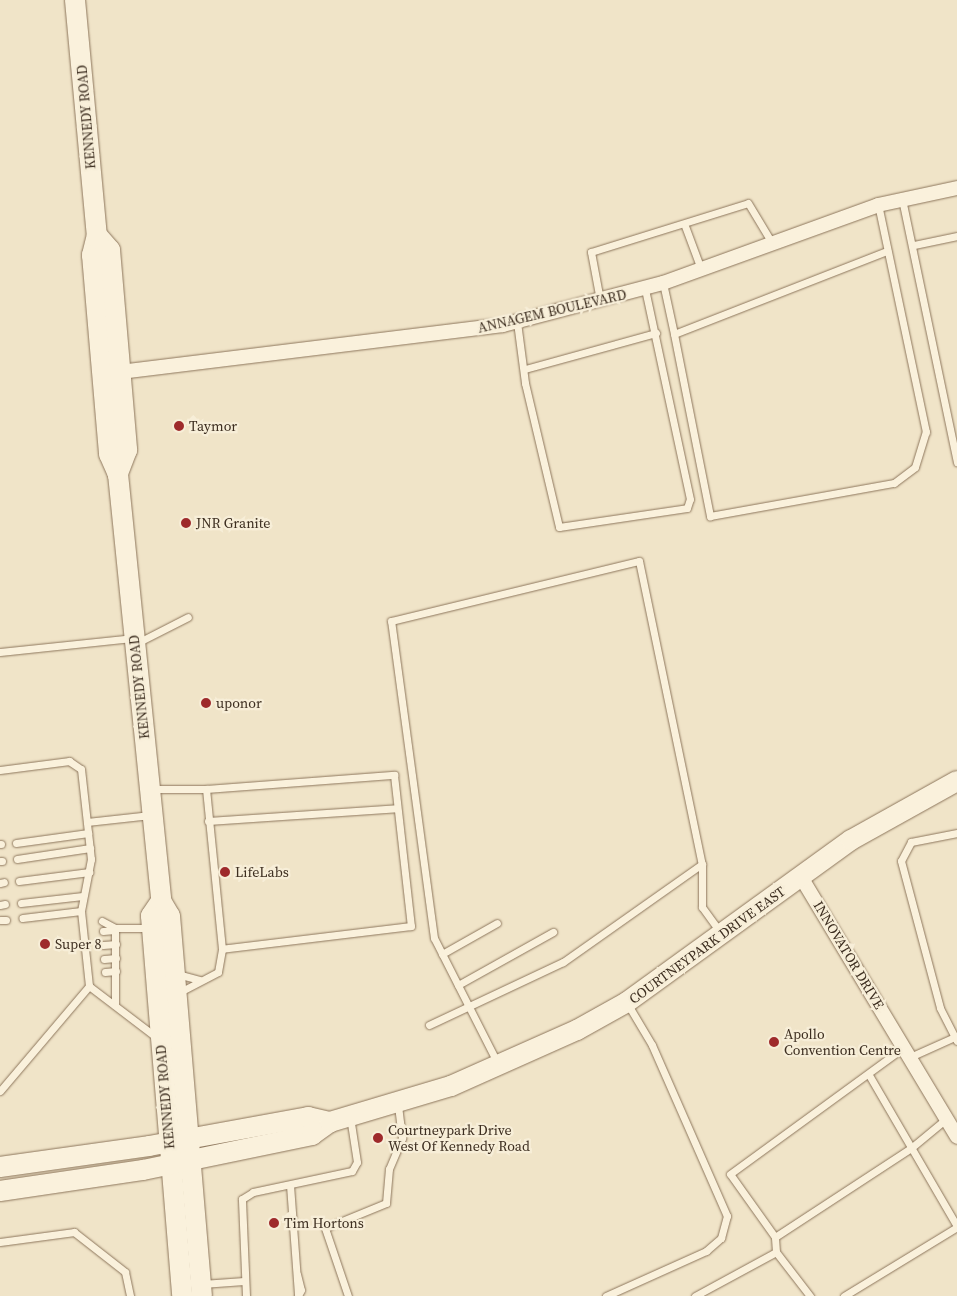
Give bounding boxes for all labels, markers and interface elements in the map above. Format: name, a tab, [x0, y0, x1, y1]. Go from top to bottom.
street label: KENNEDY ROAD	[73, 64, 99, 170]
street label: ANNAGEM BOULEVARD	[476, 286, 628, 336]
place label: Taymor	[189, 418, 237, 434]
marker: Taymor	[173, 420, 185, 432]
place label: JNR Granite	[196, 515, 270, 531]
marker: JNR Granite	[180, 517, 192, 529]
street label: KENNEDY ROAD	[125, 634, 153, 740]
place label: uponor	[216, 695, 262, 711]
marker: uponor	[200, 697, 212, 709]
place label: LifeLabs	[235, 864, 289, 880]
marker: LifeLabs	[219, 866, 231, 878]
street label: COURTNEYPARK DRIVE EAST	[626, 883, 788, 1007]
street label: INNOVATOR DRIVE	[810, 898, 888, 1012]
place label: Super 8	[55, 936, 102, 952]
marker: Super 8	[39, 938, 51, 950]
place label: Apollo Convention Centre	[784, 1026, 901, 1058]
marker: Apollo Convention Centre	[768, 1036, 780, 1048]
street label: KENNEDY ROAD	[152, 1044, 178, 1150]
place label: Courtneypark Drive West Of Kennedy Road	[388, 1122, 530, 1154]
marker: Courtneypark Drive West Of Kennedy Road	[372, 1132, 384, 1144]
place label: Tim Hortons	[284, 1215, 364, 1231]
marker: Tim Hortons	[268, 1217, 280, 1229]

